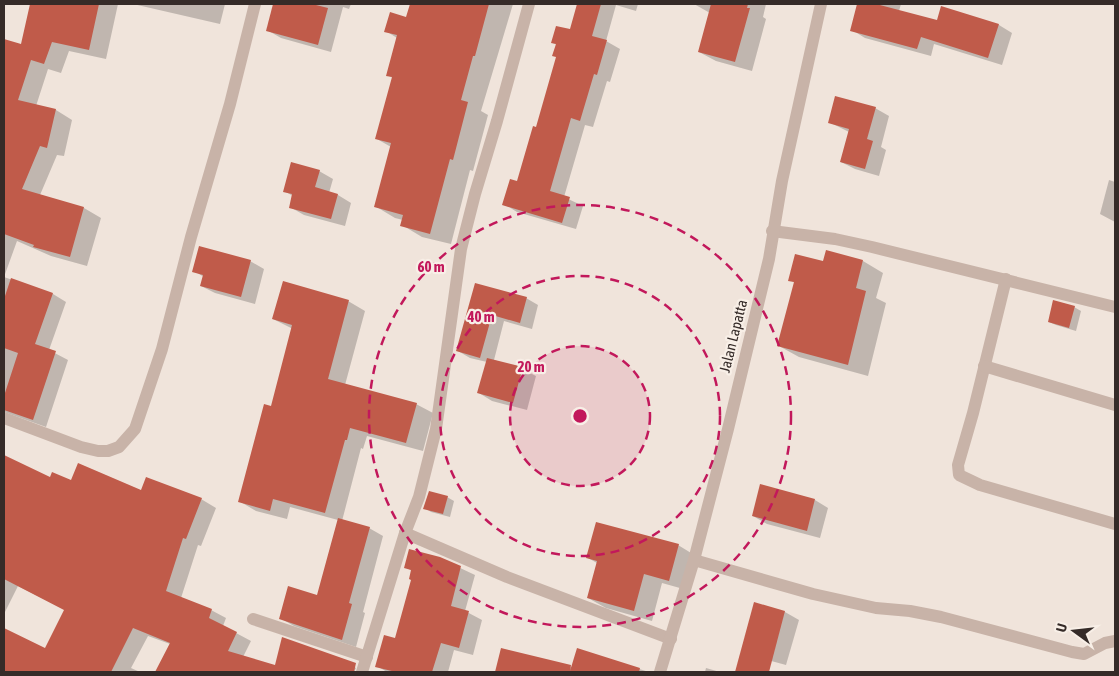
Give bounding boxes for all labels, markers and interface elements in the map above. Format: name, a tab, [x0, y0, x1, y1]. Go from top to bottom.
text: 60 m	[418, 258, 445, 275]
street label: Jalan Lapatta	[716, 298, 750, 374]
text: 40 m	[467, 308, 495, 325]
text: 20 m	[518, 358, 545, 375]
centre of rings	[571, 407, 589, 425]
north arrow	[1049, 606, 1099, 656]
text: U	[1053, 622, 1070, 634]

